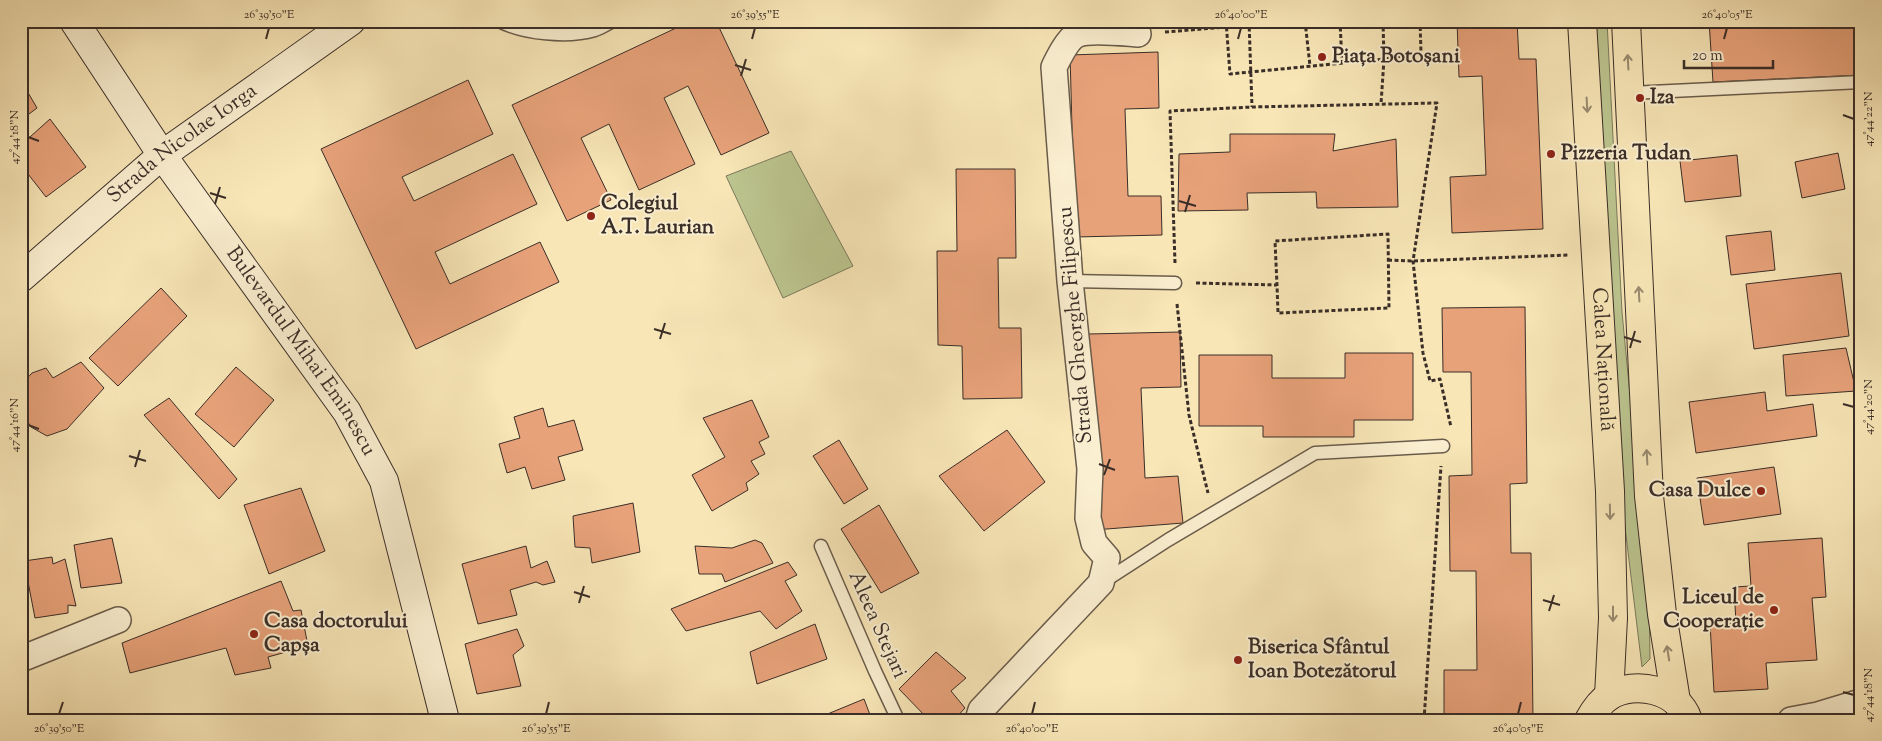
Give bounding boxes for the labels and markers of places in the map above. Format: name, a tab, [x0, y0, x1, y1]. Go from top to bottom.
place label: Piața Botoșani	[1332, 42, 1460, 72]
marker: Piața Botoșani	[1316, 51, 1328, 63]
place label: Iza	[1650, 83, 1675, 113]
marker: Iza	[1634, 92, 1646, 104]
place label: Pizzeria Tudan	[1561, 139, 1692, 169]
marker: Pizzeria Tudan	[1545, 148, 1557, 160]
place label: Colegiul A.T. Laurian	[601, 189, 715, 243]
marker: Colegiul A.T. Laurian	[585, 210, 597, 222]
place label: Casa Dulce	[1649, 476, 1751, 506]
marker: Casa Dulce	[1755, 485, 1767, 497]
place label: Liceul de Cooperație	[1663, 583, 1764, 637]
marker: Liceul de Cooperație	[1768, 604, 1780, 616]
place label: Casa doctorului Capșa	[264, 607, 408, 661]
marker: Casa doctorului Capșa	[248, 628, 260, 640]
place label: Biserica Sfântul Ioan Botezătorul	[1248, 633, 1397, 687]
marker: Biserica Sfântul Ioan Botezătorul	[1232, 654, 1244, 666]

